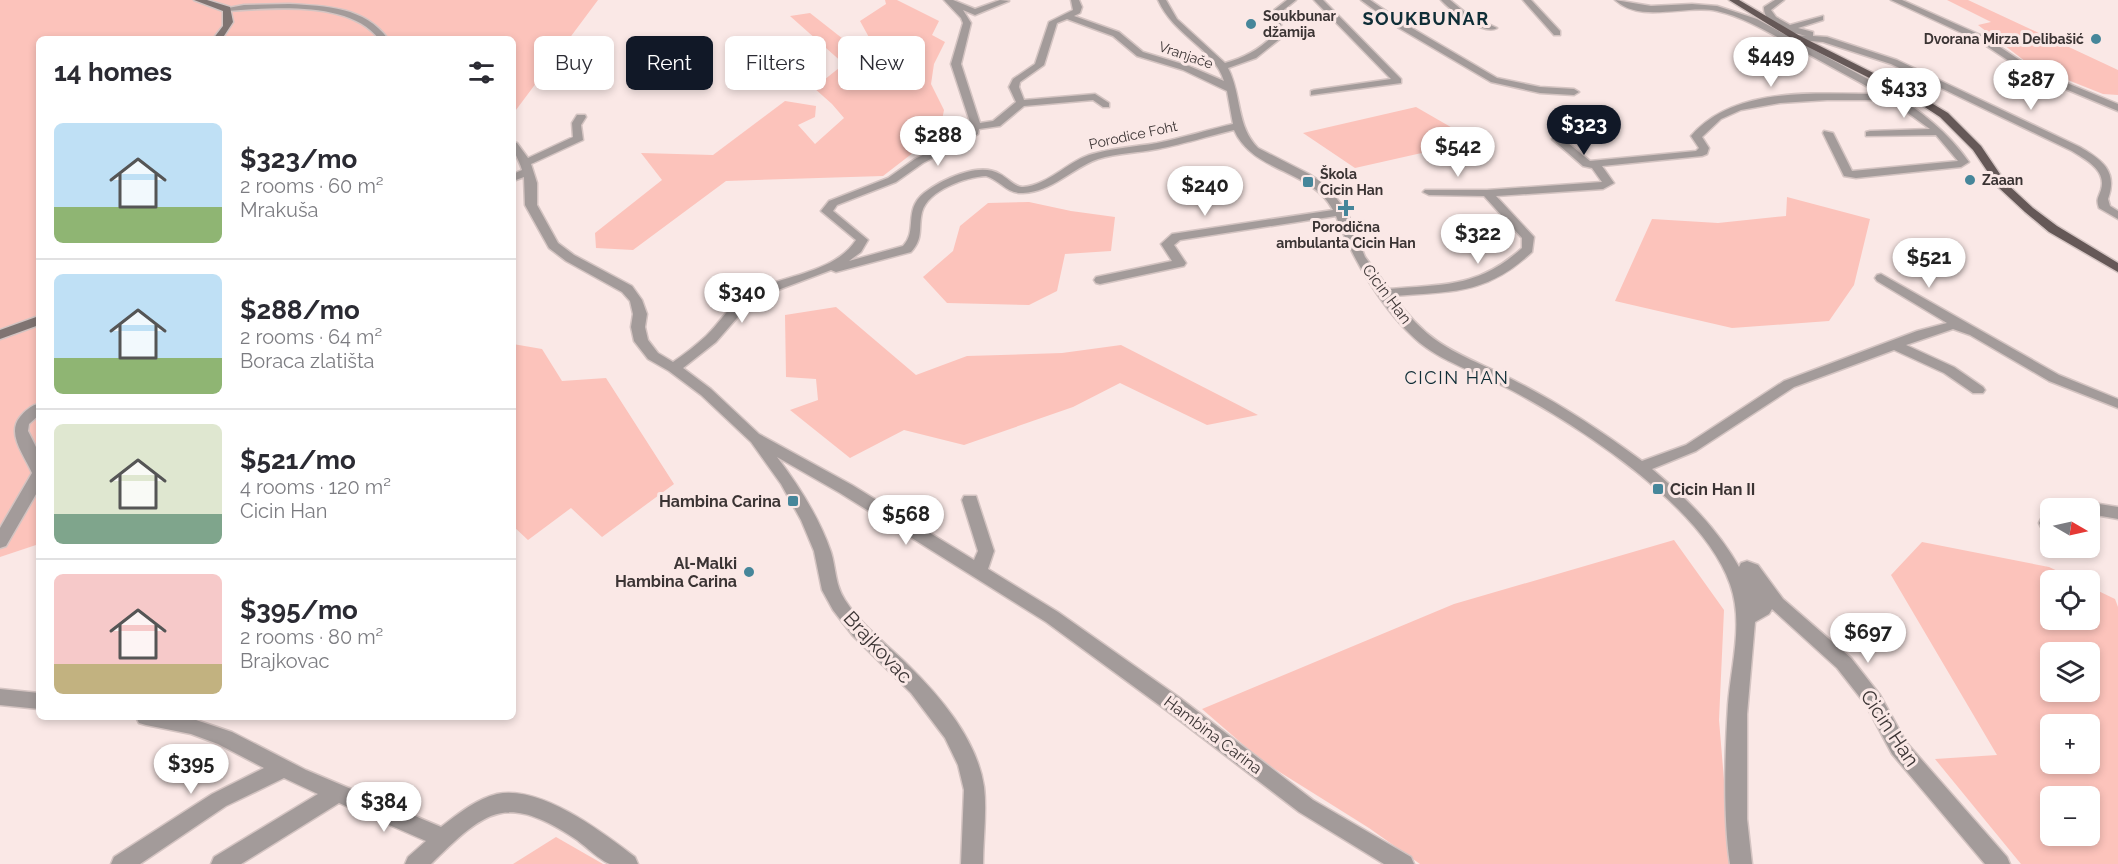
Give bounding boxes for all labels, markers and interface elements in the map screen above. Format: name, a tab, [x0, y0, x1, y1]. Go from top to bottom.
place label: Soukbunar džamija	[1263, 8, 1337, 40]
district label: SOUKBUNAR	[1362, 8, 1490, 29]
marker: Soukbunar džamija	[1244, 17, 1258, 31]
place label: Dvorana Mirza Delibašić	[1924, 31, 2084, 47]
marker: Dvorana Mirza Delibašić	[2089, 32, 2103, 46]
chip: Buy	[534, 36, 614, 90]
chip: Rent	[626, 36, 713, 90]
chip: Filters	[725, 36, 826, 90]
chip: New	[838, 36, 925, 90]
pin: $449	[1735, 37, 1807, 88]
street label: Vranjače	[1157, 38, 1215, 72]
text: $449	[1747, 44, 1795, 68]
icon: filters	[465, 56, 498, 89]
text: 14 homes	[54, 57, 172, 87]
pin: $287	[1995, 60, 2067, 111]
text: $287	[2007, 67, 2055, 91]
pin: $433	[1868, 68, 1940, 119]
text: $433	[1881, 75, 1927, 99]
pin: $323	[1548, 105, 1620, 156]
text: $323	[1561, 112, 1607, 136]
pin: $288	[902, 116, 974, 167]
street label: Porodice Foht	[1087, 118, 1179, 152]
text: $288	[914, 123, 962, 147]
pin: $542	[1422, 127, 1494, 178]
text: $542	[1435, 134, 1481, 158]
text: $323/mo	[240, 144, 357, 174]
icon: home	[102, 147, 174, 219]
place label: Škola Cicin Han	[1320, 165, 1383, 198]
pin: $240	[1169, 166, 1241, 217]
place label: Zaaan	[1982, 172, 2023, 188]
text: $240	[1181, 173, 1229, 197]
marker: Zaaan	[1963, 173, 1977, 187]
text: 2 rooms · 60 m²	[240, 174, 384, 198]
marker: Škola Cicin Han	[1301, 175, 1315, 189]
text: Mrakuša	[240, 198, 318, 222]
marker: Porodična ambulanta Cicin Han	[1337, 199, 1355, 217]
pin: $322	[1442, 214, 1514, 265]
place label: Porodična ambulanta Cicin Han	[1276, 219, 1416, 251]
text: $322	[1455, 221, 1501, 245]
pin: $521	[1893, 238, 1965, 289]
text: $521	[1907, 245, 1951, 269]
street label: Cicin Han	[1358, 260, 1416, 328]
pin: $340	[706, 273, 778, 324]
text: $340	[718, 280, 766, 304]
text: $288/mo	[240, 295, 360, 325]
icon: home	[102, 298, 174, 370]
text: 2 rooms · 64 m²	[240, 325, 382, 349]
text: Boraca zlatišta	[240, 349, 375, 373]
district label: CICIN HAN	[1405, 367, 1509, 388]
text: $521/mo	[240, 445, 356, 475]
icon: home	[102, 448, 174, 520]
text: 4 rooms · 120 m²	[240, 475, 391, 499]
place label: Cicin Han II	[1670, 480, 1755, 499]
marker: Cicin Han II	[1651, 482, 1665, 496]
place label: Hambina Carina	[659, 492, 781, 511]
marker: Hambina Carina	[786, 494, 800, 508]
pin: $568	[870, 495, 942, 546]
north arrow	[2040, 498, 2100, 558]
map controls	[2040, 498, 2100, 846]
text: Cicin Han	[240, 499, 327, 523]
text: $568	[882, 502, 930, 526]
place label: Al-Malki Hambina Carina	[615, 554, 737, 591]
marker: Al-Malki Hambina Carina	[742, 565, 756, 579]
button: locate	[2040, 570, 2100, 630]
text: $395/mo	[240, 595, 358, 625]
icon: home	[102, 598, 174, 670]
street label: Brajkovac	[839, 606, 917, 688]
pin: $697	[1832, 613, 1904, 664]
text: $697	[1844, 620, 1892, 644]
text: 2 rooms · 80 m²	[240, 625, 383, 649]
button: layers	[2040, 642, 2100, 702]
text: Brajkovac	[240, 649, 330, 673]
street label: Cicin Han	[1856, 685, 1924, 771]
street label: Hambina Carina	[1160, 692, 1266, 778]
button: +	[2040, 714, 2100, 774]
pin: $395	[155, 744, 227, 795]
text: $395	[168, 751, 214, 775]
pin: $384	[348, 782, 420, 833]
button: −	[2040, 786, 2100, 846]
text: $384	[360, 789, 408, 813]

